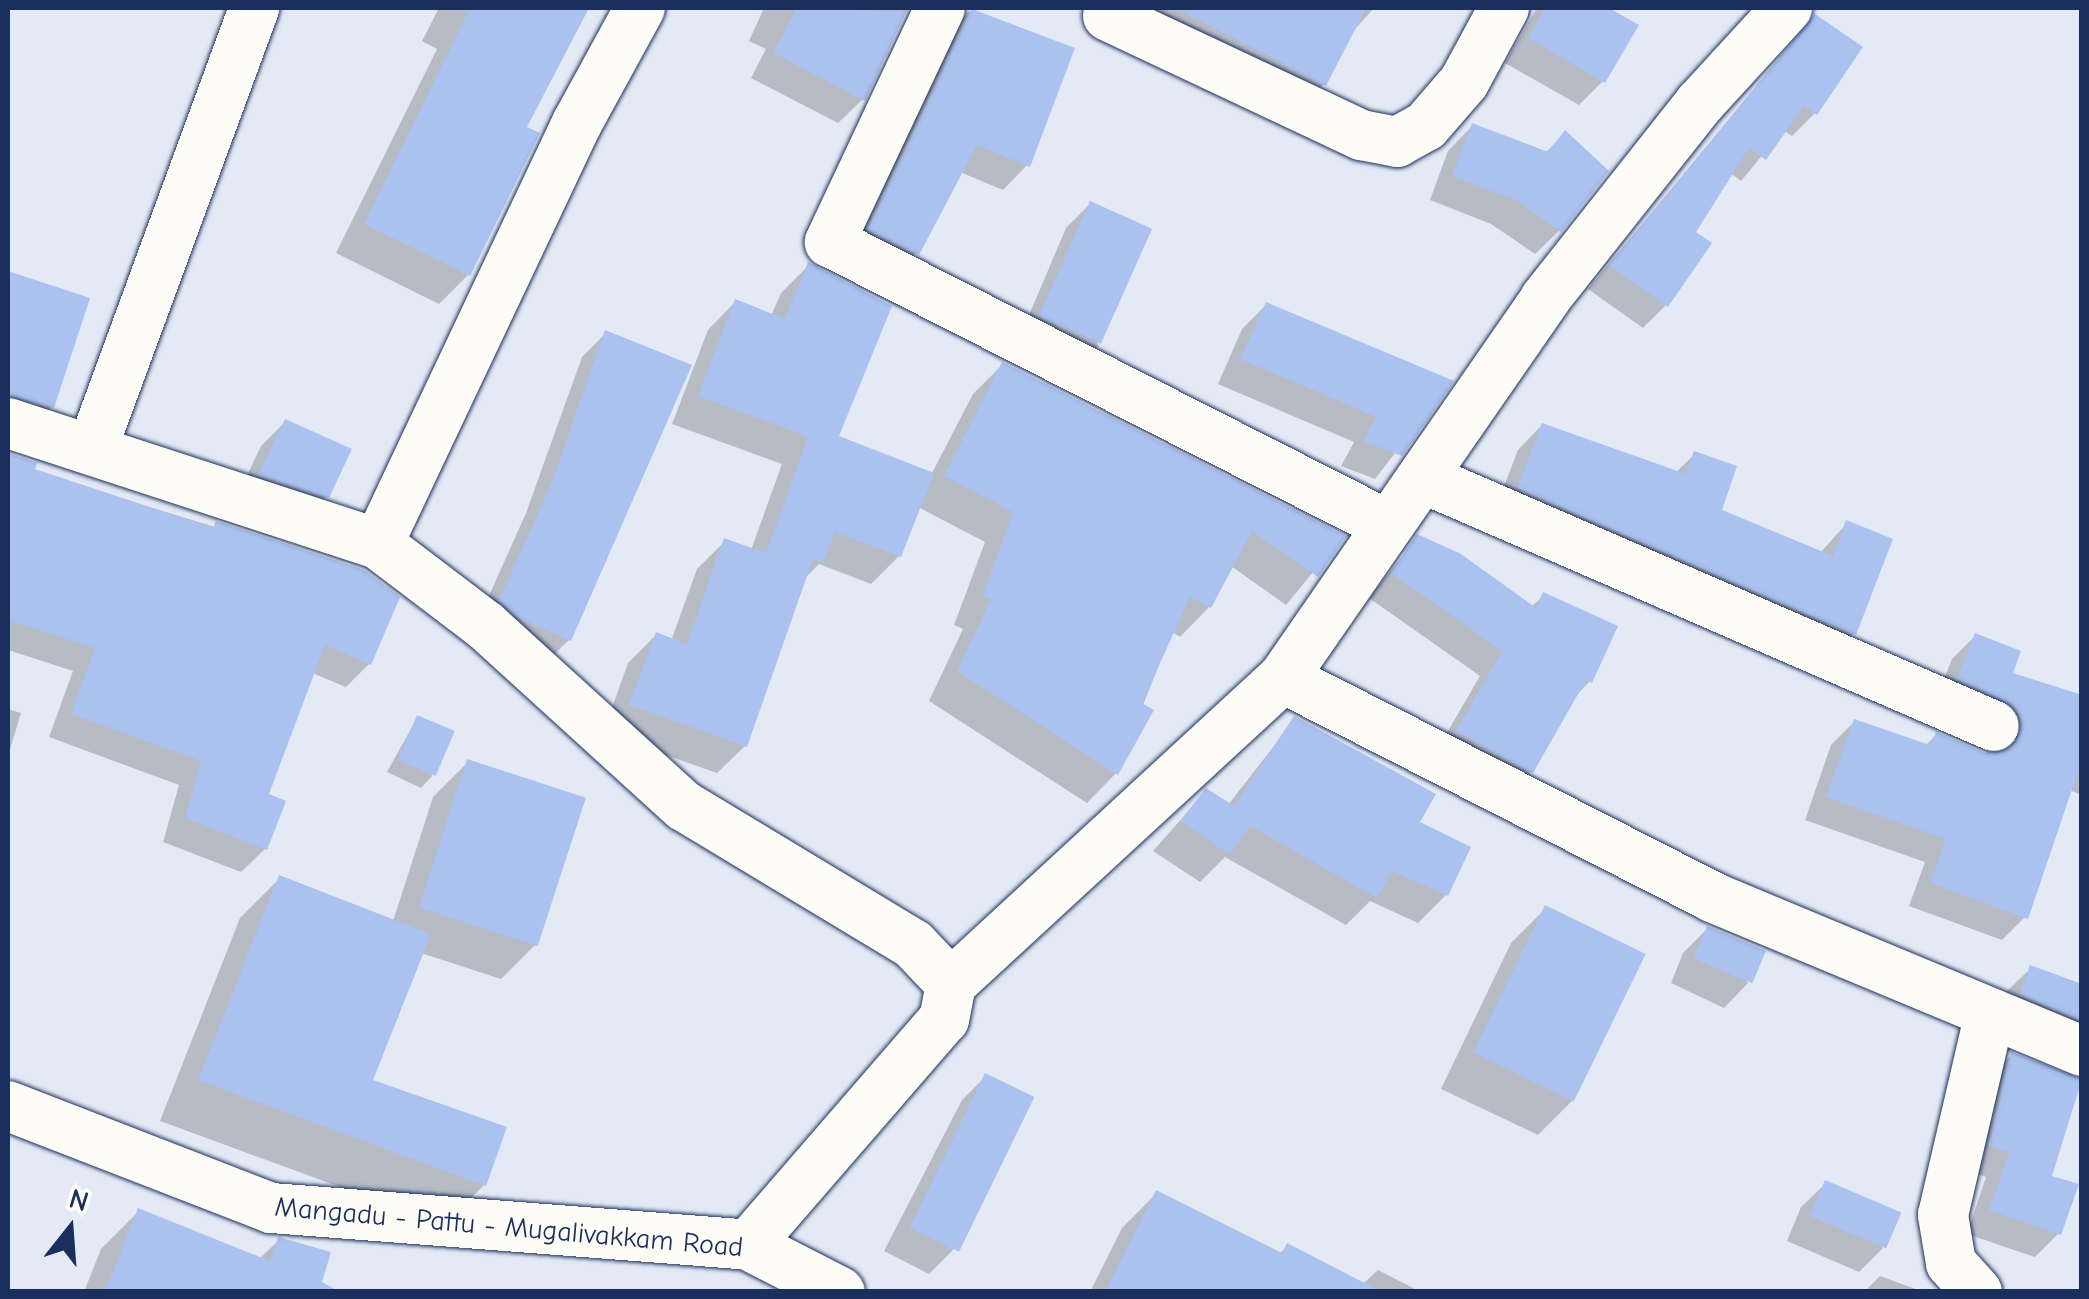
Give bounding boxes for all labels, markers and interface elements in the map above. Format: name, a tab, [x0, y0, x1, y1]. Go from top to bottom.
north arrow	[20, 1179, 120, 1279]
text: N	[65, 1182, 92, 1218]
street label: Mangadu - Pattu - Mugalivakkam Road	[273, 1190, 745, 1264]

